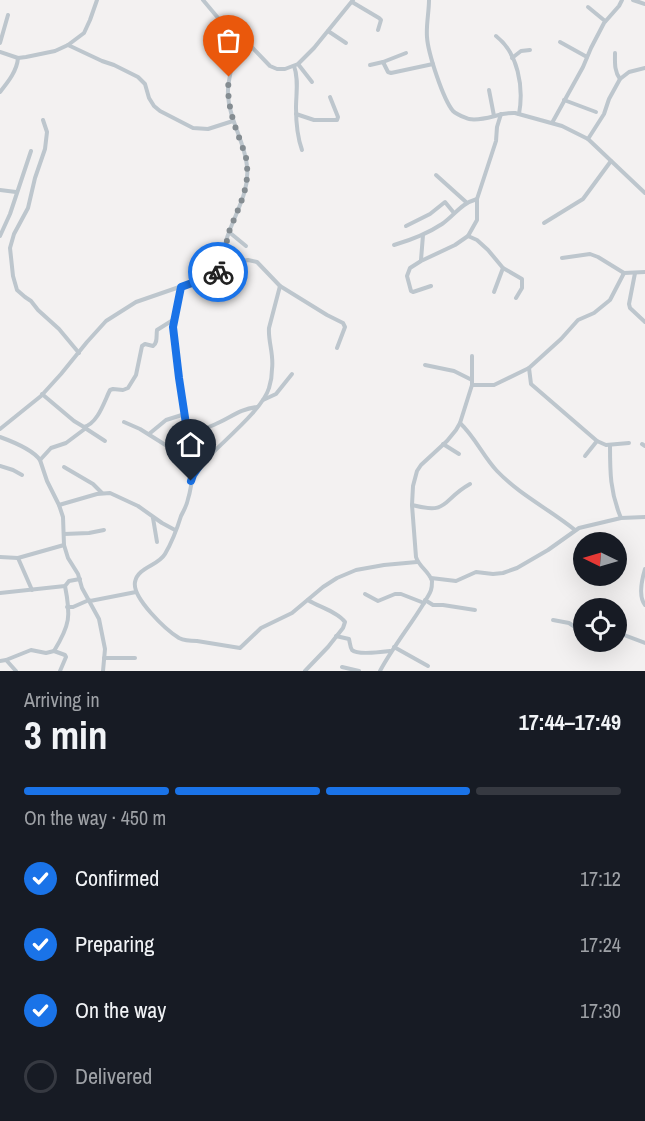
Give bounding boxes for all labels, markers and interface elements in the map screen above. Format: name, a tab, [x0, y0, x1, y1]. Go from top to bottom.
pin	[203, 15, 254, 77]
icon: bag	[212, 24, 245, 57]
courier	[188, 242, 248, 302]
icon: bike	[202, 256, 235, 289]
pin	[165, 419, 216, 481]
icon: home	[174, 428, 207, 461]
north arrow	[573, 532, 627, 586]
map controls	[573, 532, 627, 652]
button: locate	[573, 598, 627, 652]
text: Arriving in	[24, 686, 100, 713]
text: 17:44–17:49	[519, 707, 621, 737]
text: 3 min	[24, 709, 108, 761]
text: On the way · 450 m	[24, 804, 166, 831]
icon: check	[24, 862, 57, 895]
text: Confirmed	[75, 863, 159, 893]
text: 17:12	[580, 865, 621, 892]
icon: check	[24, 928, 57, 961]
text: Preparing	[75, 929, 154, 959]
text: 17:24	[580, 931, 621, 958]
icon: check	[24, 994, 57, 1027]
text: On the way	[75, 995, 166, 1025]
text: 17:30	[580, 997, 621, 1024]
text: Delivered	[75, 1061, 152, 1091]

